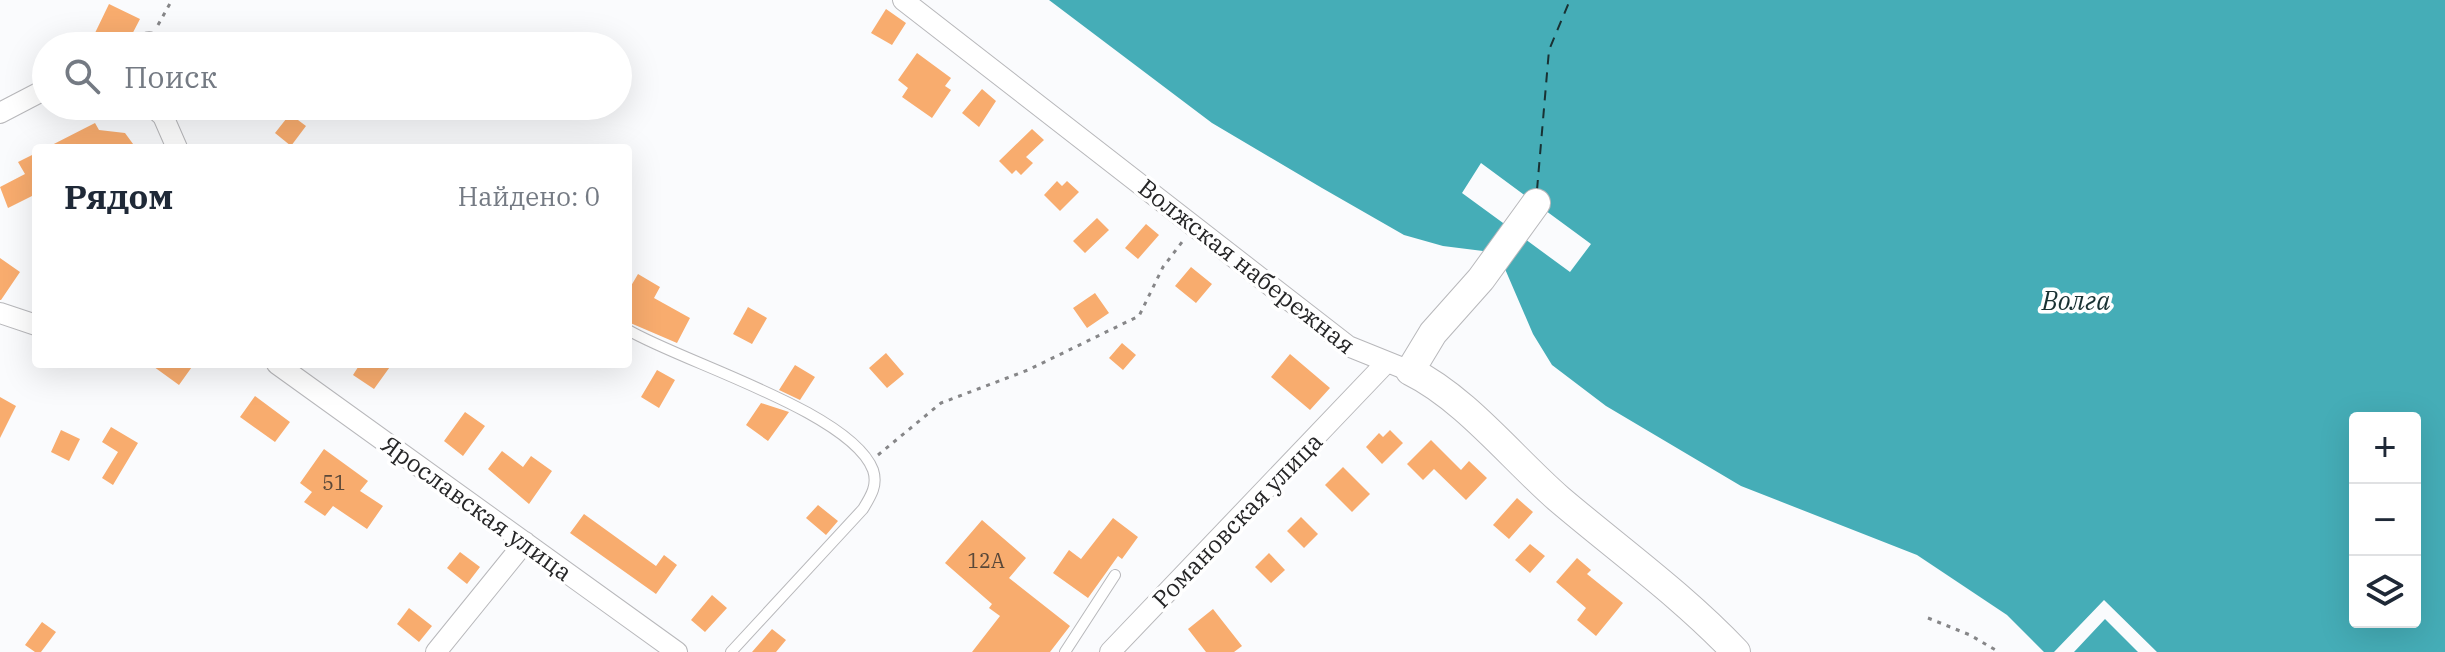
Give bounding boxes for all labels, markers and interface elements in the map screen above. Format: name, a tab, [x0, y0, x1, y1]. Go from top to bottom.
search box	[32, 32, 632, 120]
icon: search	[60, 54, 104, 98]
text: Поиск	[124, 57, 217, 96]
street label: Волжская набережная	[1132, 171, 1362, 361]
text: Рядом	[64, 174, 173, 218]
text: Найдено: 0	[458, 179, 600, 213]
water label: Волга	[2041, 283, 2110, 317]
map controls	[2349, 412, 2421, 628]
button: +	[2349, 412, 2421, 484]
street label: Романовская улица	[1145, 425, 1329, 615]
street label: Ярославская улица	[375, 428, 579, 588]
house number: 51	[322, 469, 346, 496]
button: −	[2349, 484, 2421, 556]
house number: 12А	[967, 547, 1005, 574]
button: layers	[2349, 556, 2421, 628]

